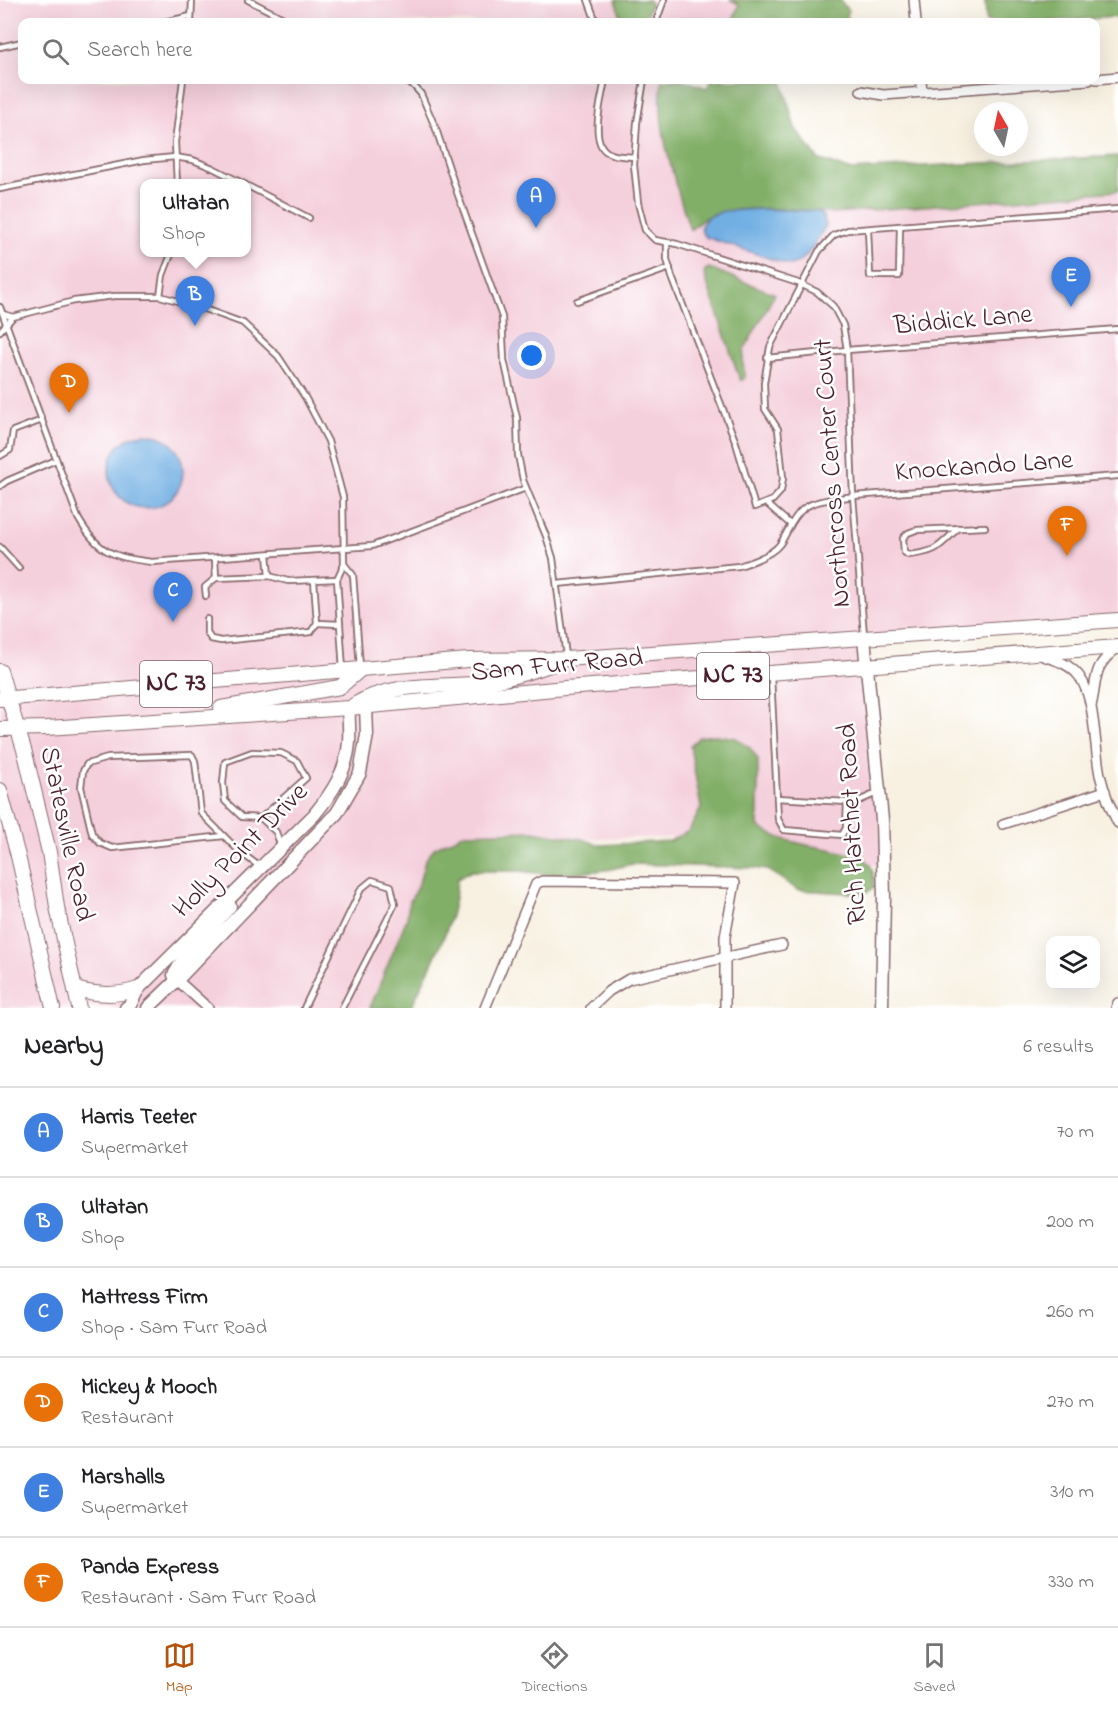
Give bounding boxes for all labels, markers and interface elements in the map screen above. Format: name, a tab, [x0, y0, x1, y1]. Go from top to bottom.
search box	[18, 18, 1100, 84]
icon: search	[39, 35, 72, 68]
text: Search here	[87, 35, 192, 67]
north arrow	[974, 102, 1028, 156]
pin: A	[516, 178, 556, 228]
popup	[140, 179, 251, 257]
text: Ultatan	[162, 188, 229, 220]
text: Shop	[162, 220, 206, 249]
pin: E	[1052, 258, 1090, 307]
pin: B	[176, 276, 214, 326]
street label: Biddick Lane	[891, 295, 1035, 347]
street label: Northcross Center Court	[804, 337, 862, 609]
your location	[517, 341, 546, 370]
pin: D	[50, 364, 88, 413]
street label: Knockando Lane	[894, 441, 1075, 493]
pin: F	[1048, 506, 1086, 556]
pin: C	[154, 572, 192, 622]
street label: Sam Furr Road	[469, 639, 645, 693]
road number: NC 73	[697, 653, 769, 699]
road number: NC 73	[140, 661, 212, 707]
street label: Rich Hatchet Road	[828, 722, 878, 926]
street label: Statesville Road	[28, 743, 104, 925]
street label: Holly Point Drive	[164, 774, 318, 928]
map controls	[1046, 936, 1100, 990]
button: layers	[1046, 936, 1100, 990]
text: Nearby	[24, 1028, 103, 1066]
text: 6 results	[1023, 1033, 1094, 1062]
text: Harris Teeter	[81, 1102, 196, 1134]
text: A	[37, 1118, 50, 1147]
text: 70 m	[1057, 1118, 1094, 1147]
text: Supermarket	[81, 1134, 188, 1163]
text: Ultatan	[81, 1192, 148, 1224]
text: B	[37, 1208, 50, 1237]
text: 200 m	[1046, 1208, 1094, 1237]
text: Shop	[81, 1224, 125, 1253]
text: Mattress Firm	[81, 1282, 208, 1314]
text: C	[38, 1298, 49, 1327]
text: 260 m	[1046, 1298, 1094, 1327]
text: Shop · Sam Furr Road	[81, 1314, 267, 1343]
text: Mickey & Mooch	[81, 1372, 217, 1404]
text: D	[36, 1388, 51, 1417]
text: 270 m	[1047, 1388, 1094, 1417]
text: Restaurant	[81, 1404, 174, 1433]
text: Marshalls	[81, 1462, 165, 1494]
text: E	[37, 1478, 50, 1507]
text: 310 m	[1050, 1478, 1094, 1507]
text: Supermarket	[81, 1494, 188, 1523]
text: Panda Express	[81, 1552, 219, 1584]
text: F	[37, 1568, 50, 1597]
text: 330 m	[1048, 1568, 1094, 1597]
text: Restaurant · Sam Furr Road	[81, 1584, 316, 1613]
tab: Map	[163, 1639, 196, 1699]
tab: Directions	[521, 1639, 588, 1699]
tab: Saved	[913, 1639, 955, 1699]

